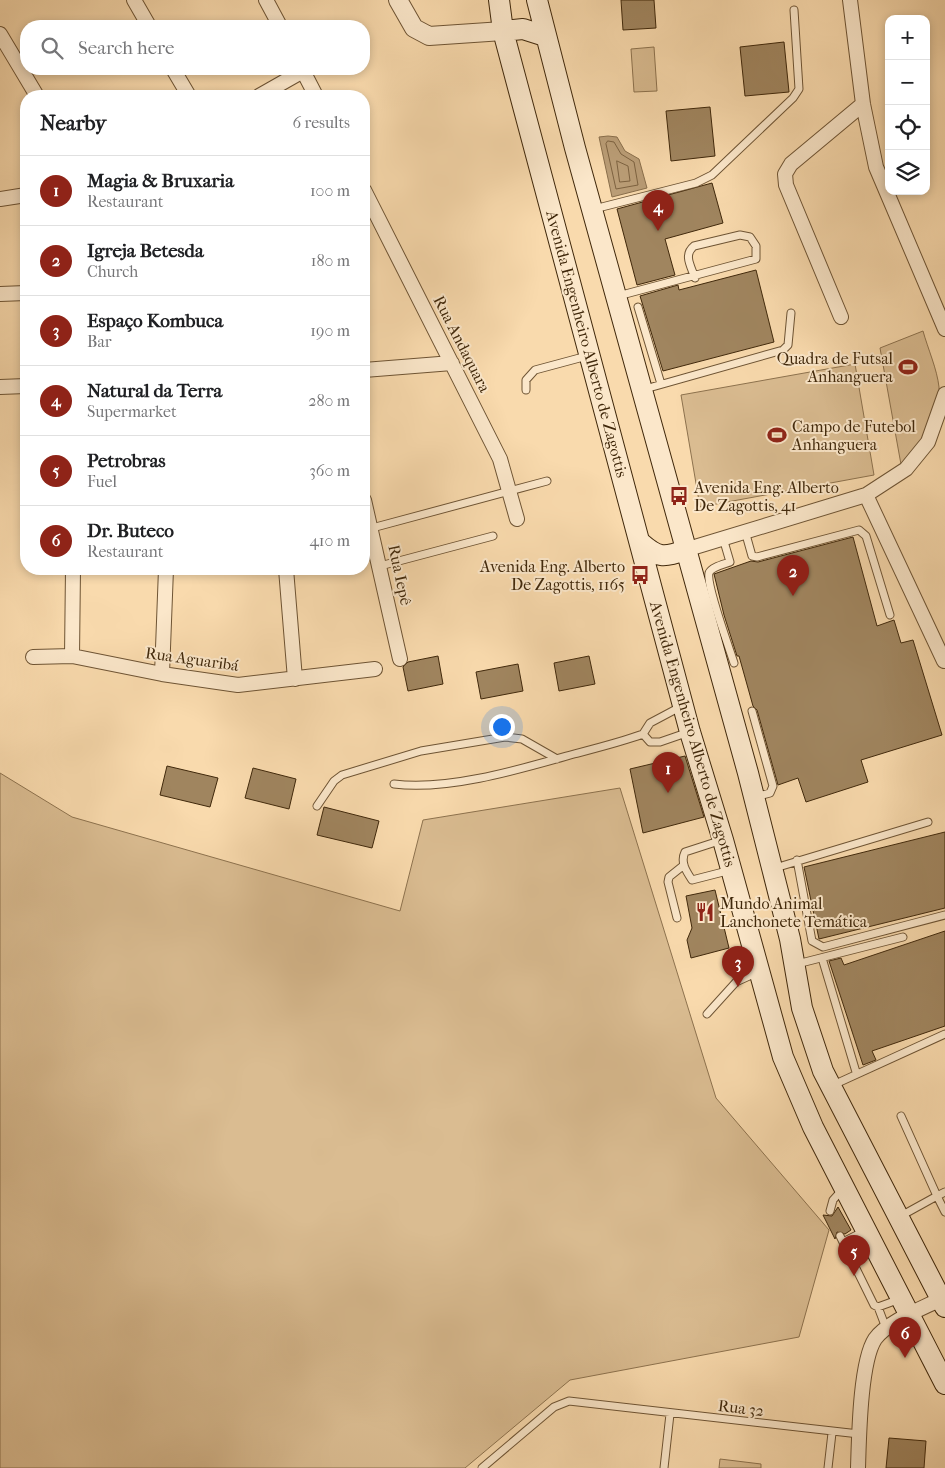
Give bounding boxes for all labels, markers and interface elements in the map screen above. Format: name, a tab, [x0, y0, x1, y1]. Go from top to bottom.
map controls	[885, 15, 930, 195]
button: +	[885, 15, 930, 60]
search box	[20, 20, 370, 75]
icon: search	[38, 34, 66, 62]
text: Search here	[78, 37, 174, 59]
button: −	[885, 60, 930, 105]
button: locate	[885, 105, 930, 150]
text: Nearby	[40, 111, 106, 135]
text: 6 results	[292, 113, 350, 132]
button: layers	[885, 150, 930, 195]
text: Magia & Bruxaria	[87, 170, 234, 192]
text: 1	[53, 181, 59, 200]
text: 100 m	[310, 181, 350, 200]
pin: 4	[642, 190, 674, 231]
text: Restaurant	[87, 192, 163, 211]
street label: Avenida Engenheiro Alberto de Zagottis	[542, 207, 632, 480]
text: Igreja Betesda	[87, 240, 204, 262]
text: 2	[52, 251, 60, 270]
text: 180 m	[311, 251, 350, 270]
text: Church	[87, 262, 138, 281]
street label: Rua Andaquara	[429, 293, 495, 396]
text: Espaço Kombuca	[87, 310, 223, 332]
text: 3	[53, 321, 59, 340]
text: 190 m	[310, 321, 350, 340]
text: Bar	[87, 332, 112, 351]
place label: Quadra de Futsal Anhanguera	[777, 349, 894, 386]
sports icon: Quadra de Futsal Anhanguera	[897, 356, 919, 378]
text: Natural da Terra	[87, 380, 222, 402]
text: 4	[51, 391, 61, 410]
text: 280 m	[308, 391, 350, 410]
text: Supermarket	[87, 402, 177, 421]
place label: Campo de Futebol Anhanguera	[791, 417, 916, 454]
sports icon: Campo de Futebol Anhanguera	[766, 424, 788, 446]
text: Petrobras	[87, 450, 165, 472]
text: 5	[53, 461, 59, 480]
text: 360 m	[309, 461, 350, 480]
text: Fuel	[87, 472, 117, 491]
place label: Avenida Eng. Alberto De Zagottis, 41	[693, 478, 839, 515]
bus stop icon: Avenida Eng. Alberto De Zagottis, 41	[668, 485, 690, 507]
text: Dr. Buteco	[87, 520, 174, 542]
text: 6	[52, 531, 60, 550]
text: 410 m	[309, 531, 350, 550]
text: Restaurant	[87, 542, 163, 561]
street label: Rua Iepê	[384, 543, 416, 607]
pin: 2	[777, 555, 809, 596]
place label: Avenida Eng. Alberto De Zagottis, 1165	[479, 557, 625, 594]
bus stop icon: Avenida Eng. Alberto De Zagottis, 1165	[629, 564, 651, 586]
street label: Avenida Engenheiro Alberto de Zagottis	[646, 598, 740, 869]
street label: Rua Aguaribá	[144, 643, 240, 675]
your location	[489, 714, 515, 740]
pin: 1	[652, 752, 684, 793]
place label: Mundo Animal Lanchonete Temática	[720, 894, 868, 931]
restaurant icon: Mundo Animal Lanchonete Temática	[694, 901, 716, 923]
pin: 3	[722, 946, 754, 987]
pin: 5	[838, 1235, 870, 1276]
pin: 6	[889, 1317, 921, 1358]
street label: Rua 32	[717, 1396, 765, 1420]

